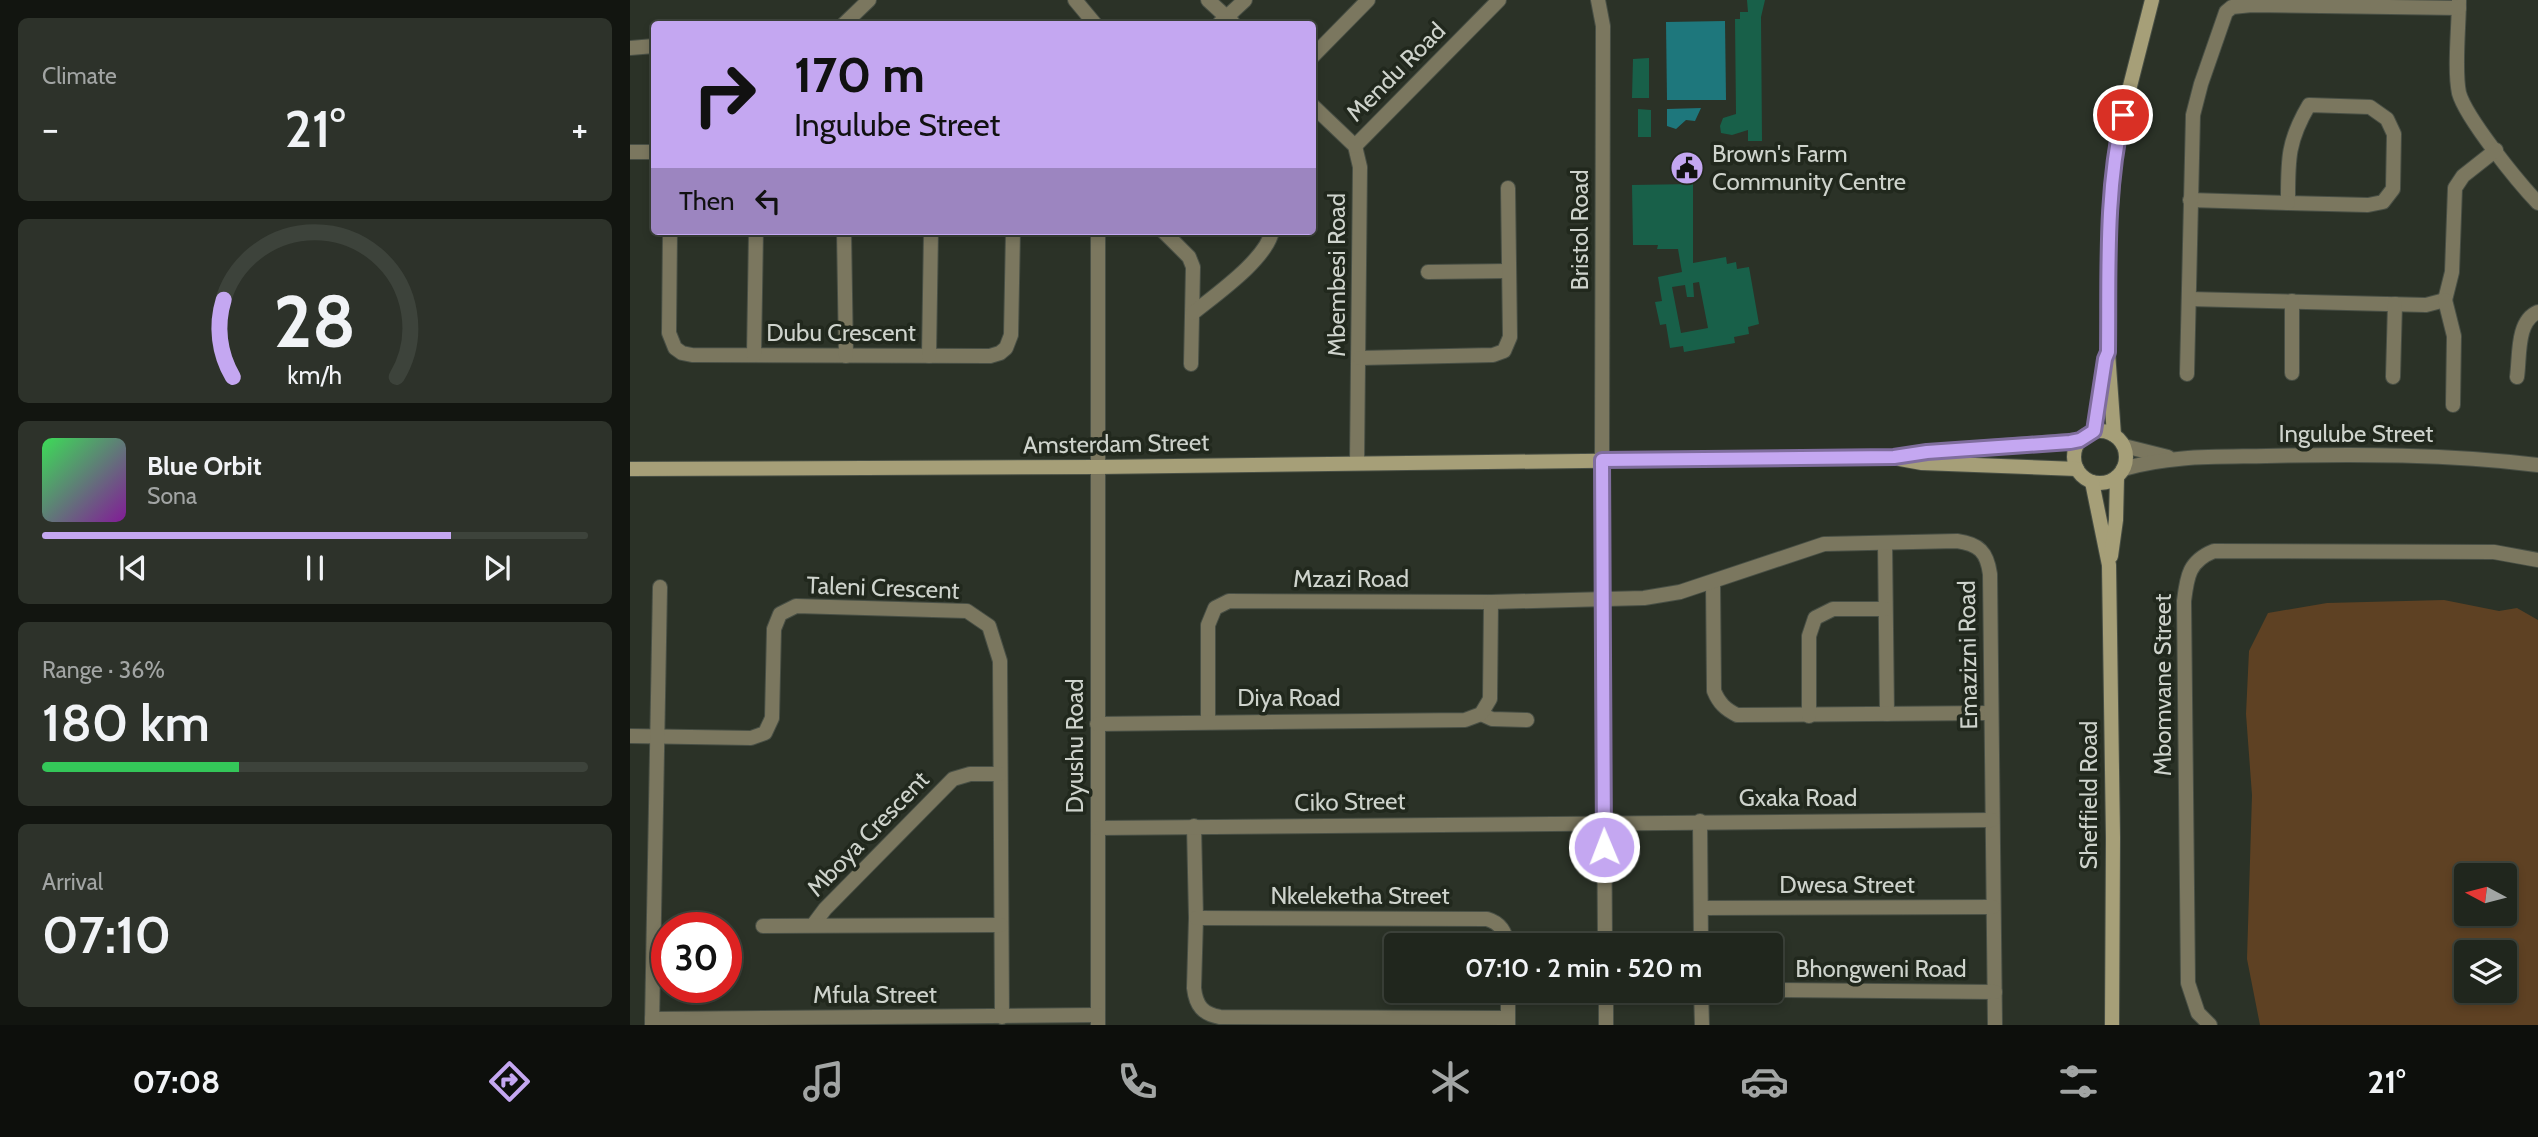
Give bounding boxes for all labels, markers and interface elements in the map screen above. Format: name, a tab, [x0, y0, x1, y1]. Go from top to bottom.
street label: Mendu Road	[1340, 16, 1451, 127]
text: 170 m	[794, 45, 925, 104]
icon: right	[679, 49, 770, 140]
text: Climate	[42, 62, 117, 90]
pin	[2093, 85, 2153, 145]
icon: arrive	[2104, 96, 2142, 134]
text: 21°	[285, 97, 345, 160]
text: −	[42, 105, 59, 152]
text: +	[571, 105, 588, 152]
text: Ingulube Street	[794, 105, 1000, 144]
place label: Brown's Farm Community Centre	[1712, 139, 1906, 196]
public building icon: Brown's Farm Community Centre	[1668, 149, 1706, 187]
street label: Bristol Road	[1565, 169, 1594, 291]
icon: left	[749, 182, 787, 220]
text: Then	[679, 185, 735, 217]
street label: Mbembesi Road	[1322, 193, 1351, 357]
text: 28	[274, 278, 356, 366]
street label: Dubu Crescent	[766, 318, 916, 347]
text: km/h	[288, 360, 342, 390]
street label: Ingulube Street	[2279, 419, 2433, 448]
street label: Amsterdam Street	[1023, 427, 1209, 460]
text: Blue Orbit	[147, 450, 262, 482]
text: Sona	[147, 482, 197, 510]
icon: previous	[114, 549, 152, 587]
icon: pause	[296, 549, 334, 587]
icon: next	[478, 549, 516, 587]
street label: Mzazi Road	[1293, 564, 1409, 593]
street label: Taleni Crescent	[806, 570, 960, 605]
street label: Emazizni Road	[1952, 580, 1983, 730]
street label: Mbomvane Street	[2148, 594, 2177, 776]
text: Range · 36%	[42, 656, 165, 684]
street label: Dyushu Road	[1060, 678, 1089, 814]
street label: Diya Road	[1237, 683, 1341, 712]
text: 180 km	[42, 691, 210, 754]
street label: Sheffield Road	[2074, 721, 2103, 869]
street label: Mboya Crescent	[801, 765, 935, 902]
street label: Gxaka Road	[1739, 783, 1857, 812]
street label: Ciko Street	[1294, 786, 1406, 817]
position arrow	[1567, 810, 1641, 884]
north arrow	[2454, 863, 2516, 926]
map controls	[2454, 863, 2517, 1003]
text: Arrival	[42, 868, 103, 896]
street label: Dwesa Street	[1779, 870, 1915, 899]
street label: Nkeleketha Street	[1270, 881, 1450, 910]
text: 07:10	[42, 903, 171, 966]
speed limit sign: 30	[651, 912, 742, 1003]
button: layers	[2454, 940, 2517, 1003]
text: 07:10 · 2 min · 520 m	[1465, 952, 1702, 984]
street label: Bhongweni Road	[1795, 954, 1967, 983]
street label: Mfula Street	[813, 980, 937, 1009]
icon: directions	[485, 1057, 534, 1106]
icon: music	[799, 1057, 848, 1106]
icon: phone	[1113, 1057, 1162, 1106]
icon: climate	[1426, 1057, 1475, 1106]
icon: car	[1740, 1057, 1789, 1106]
icon: filters	[2054, 1057, 2103, 1106]
text: 07:08	[132, 1062, 220, 1101]
text: 21°	[2368, 1062, 2406, 1101]

